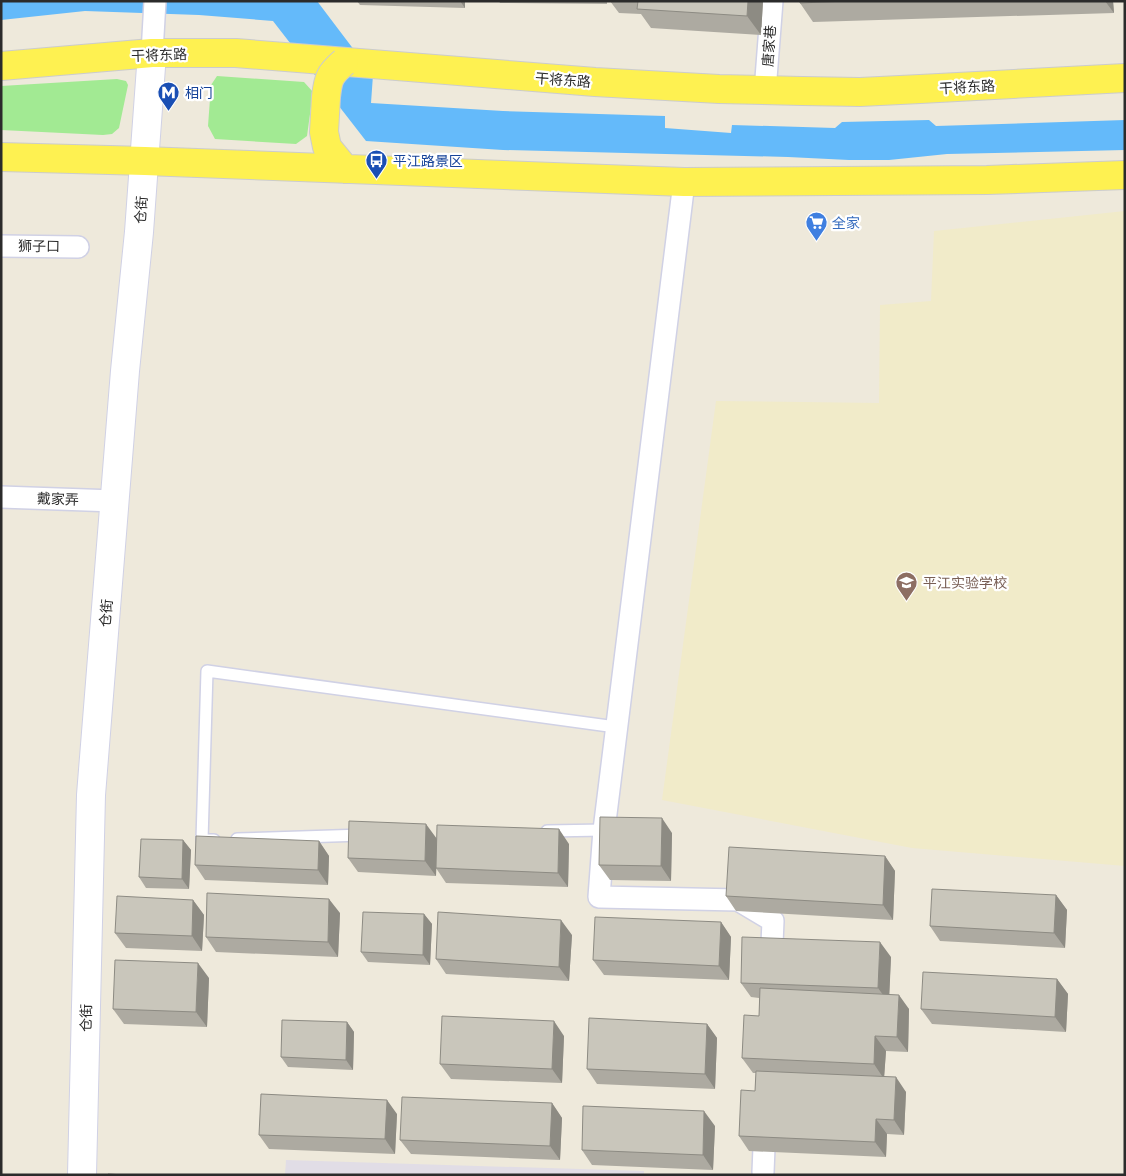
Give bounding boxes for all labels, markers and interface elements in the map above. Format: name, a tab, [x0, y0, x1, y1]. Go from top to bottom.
street label: 唐家巷	[760, 24, 778, 68]
street label: 干将东路	[131, 46, 187, 64]
street label: 干将东路	[535, 70, 591, 90]
street label: 干将东路	[939, 78, 995, 96]
metro station icon: 相门	[157, 81, 181, 112]
place label: 相门	[185, 85, 213, 101]
bus stop icon: 平江路景区	[365, 149, 389, 180]
place label: 平江路景区	[393, 153, 463, 169]
street label: 仓街	[132, 195, 150, 225]
supermarket icon: 全家	[804, 211, 828, 242]
place label: 全家	[832, 215, 860, 231]
street label: 狮子口	[18, 238, 60, 254]
street label: 戴家弄	[37, 490, 79, 508]
school or university icon: 平江实验学校	[895, 571, 919, 602]
place label: 平江实验学校	[923, 575, 1007, 591]
street label: 仓街	[97, 598, 115, 628]
street label: 仓街	[78, 1004, 94, 1032]

